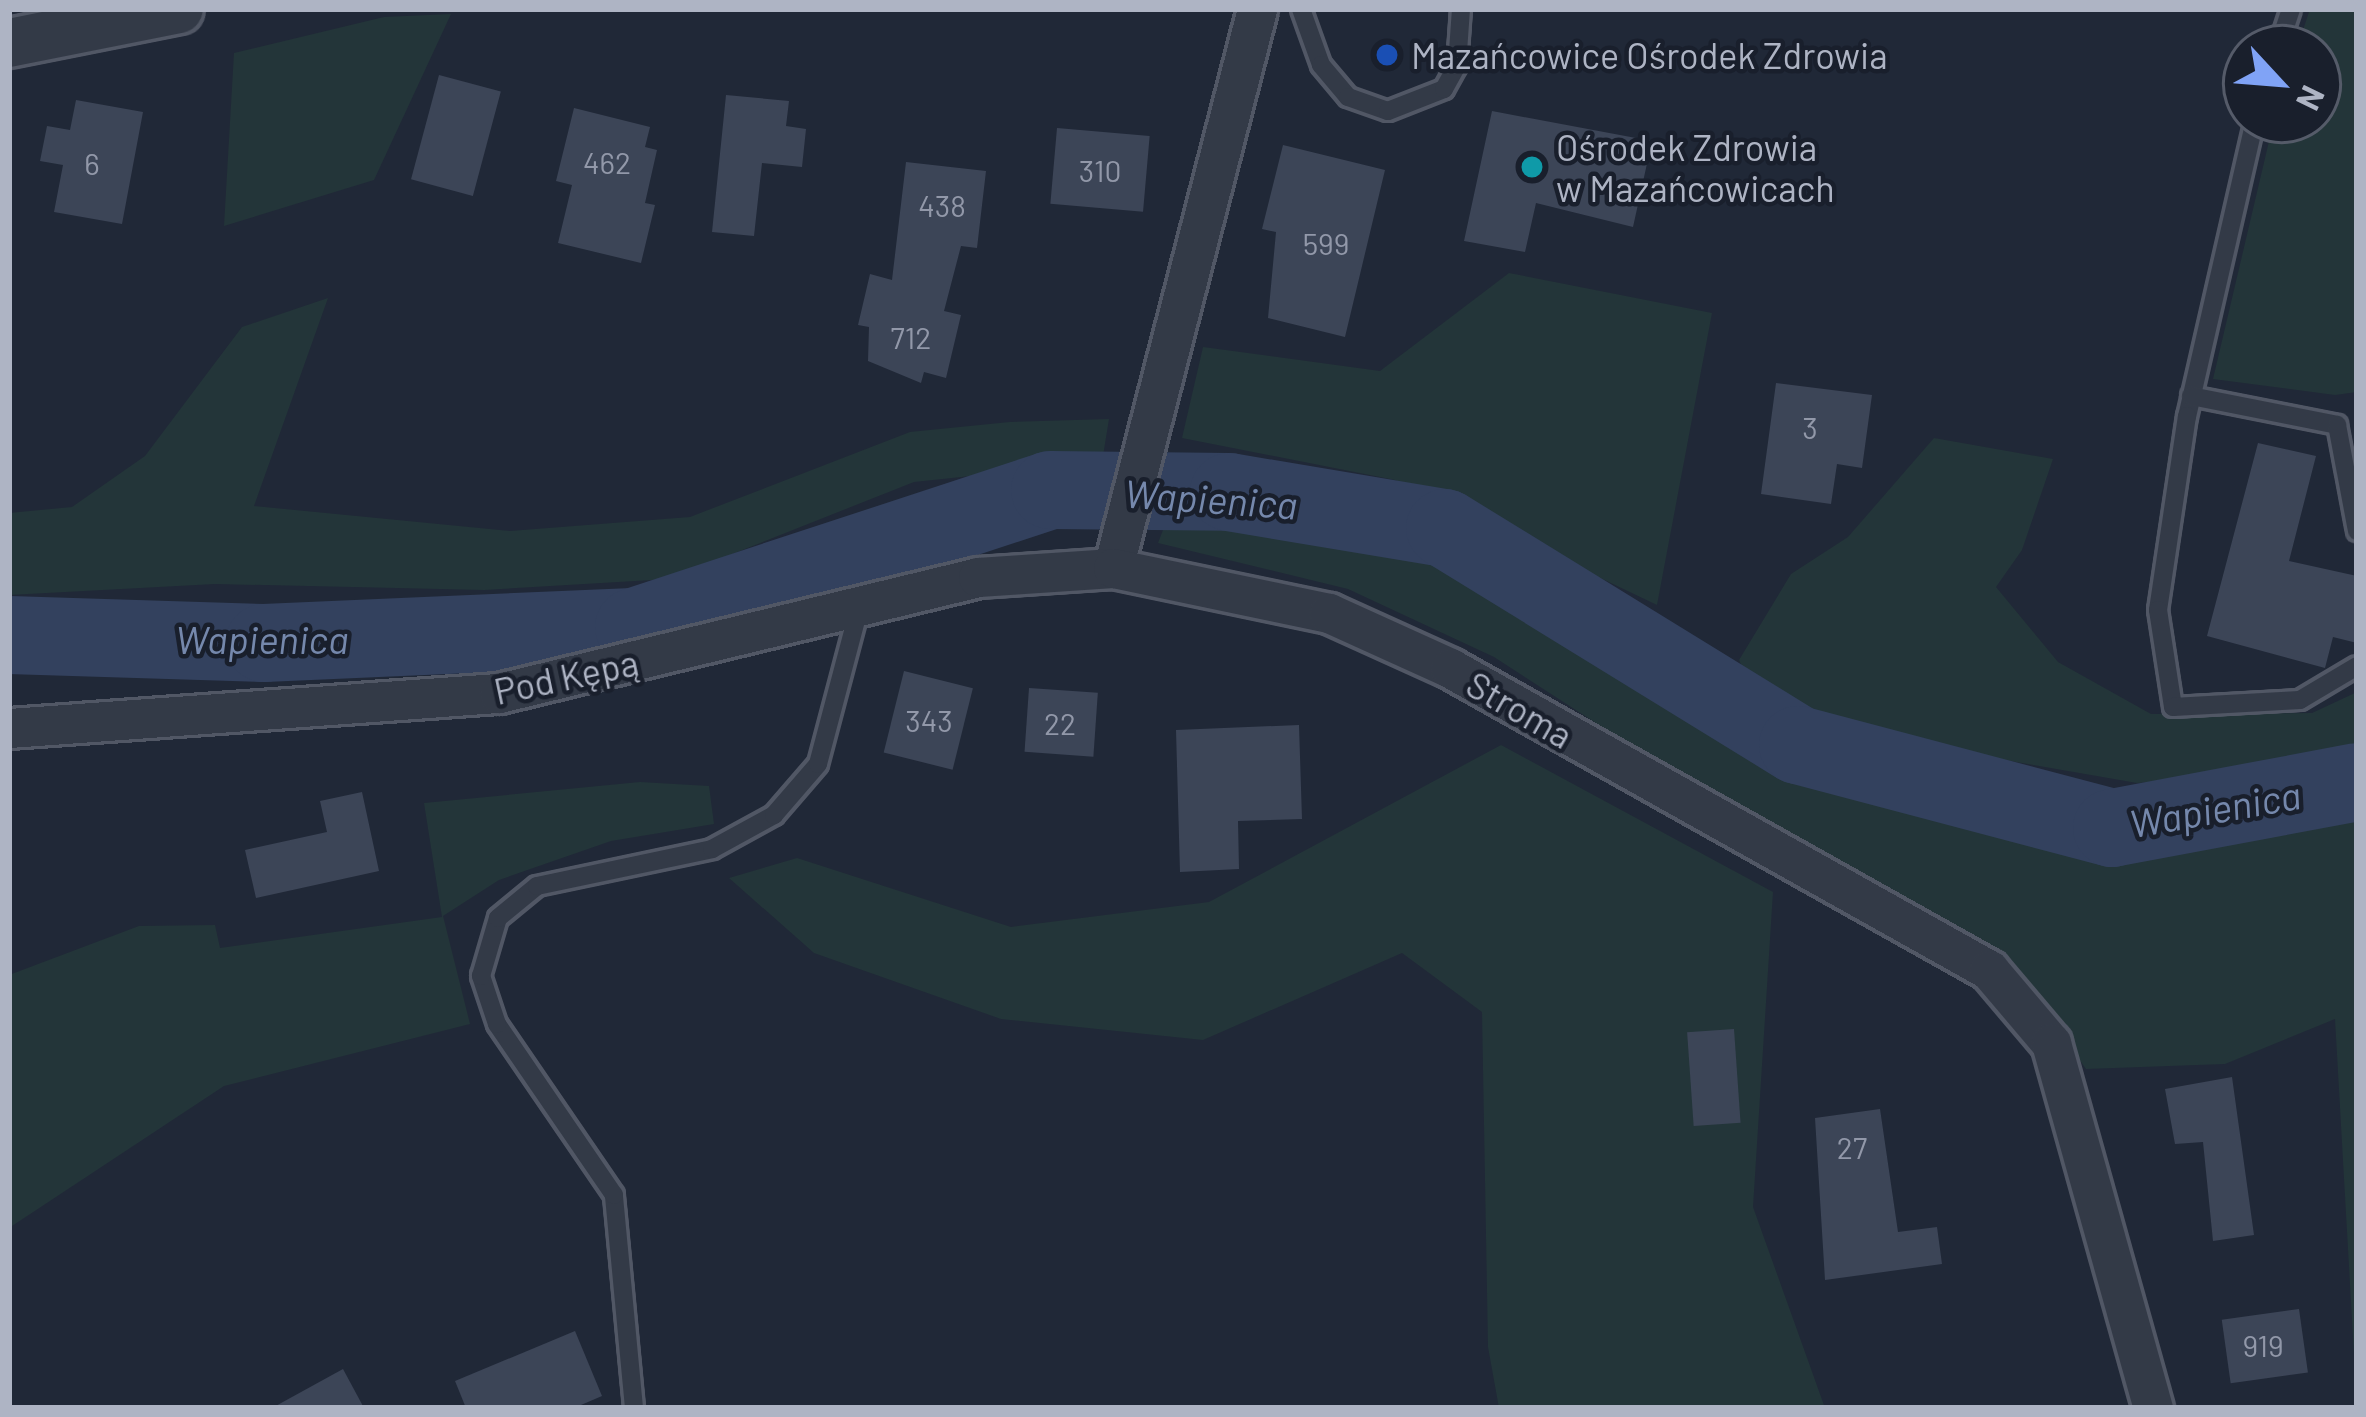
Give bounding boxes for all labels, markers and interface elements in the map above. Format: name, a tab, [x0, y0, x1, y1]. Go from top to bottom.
north arrow	[2222, 24, 2342, 144]
place label: Mazańcowice Ośrodek Zdrowia	[1411, 33, 1888, 77]
marker: Mazańcowice Ośrodek Zdrowia	[1374, 42, 1400, 68]
text: N	[2289, 80, 2334, 117]
place label: Ośrodek Zdrowia w Mazańcowicach	[1556, 124, 1835, 209]
house number: 462	[583, 144, 631, 180]
house number: 6	[84, 145, 100, 181]
house number: 310	[1079, 152, 1121, 188]
marker: Ośrodek Zdrowia w Mazańcowicach	[1519, 154, 1545, 180]
house number: 438	[918, 187, 966, 223]
house number: 599	[1303, 225, 1349, 261]
house number: 712	[891, 319, 931, 355]
house number: 3	[1802, 409, 1818, 445]
water label: Wapienica	[1123, 470, 1299, 528]
water label: Wapienica	[175, 616, 349, 662]
street label: Pod Kępą	[490, 640, 642, 712]
street label: Stroma	[1459, 662, 1581, 756]
house number: 343	[905, 702, 953, 738]
house number: 22	[1044, 705, 1076, 741]
water label: Wapienica	[2126, 771, 2304, 847]
house number: 27	[1837, 1129, 1867, 1165]
house number: 919	[2242, 1327, 2284, 1363]

